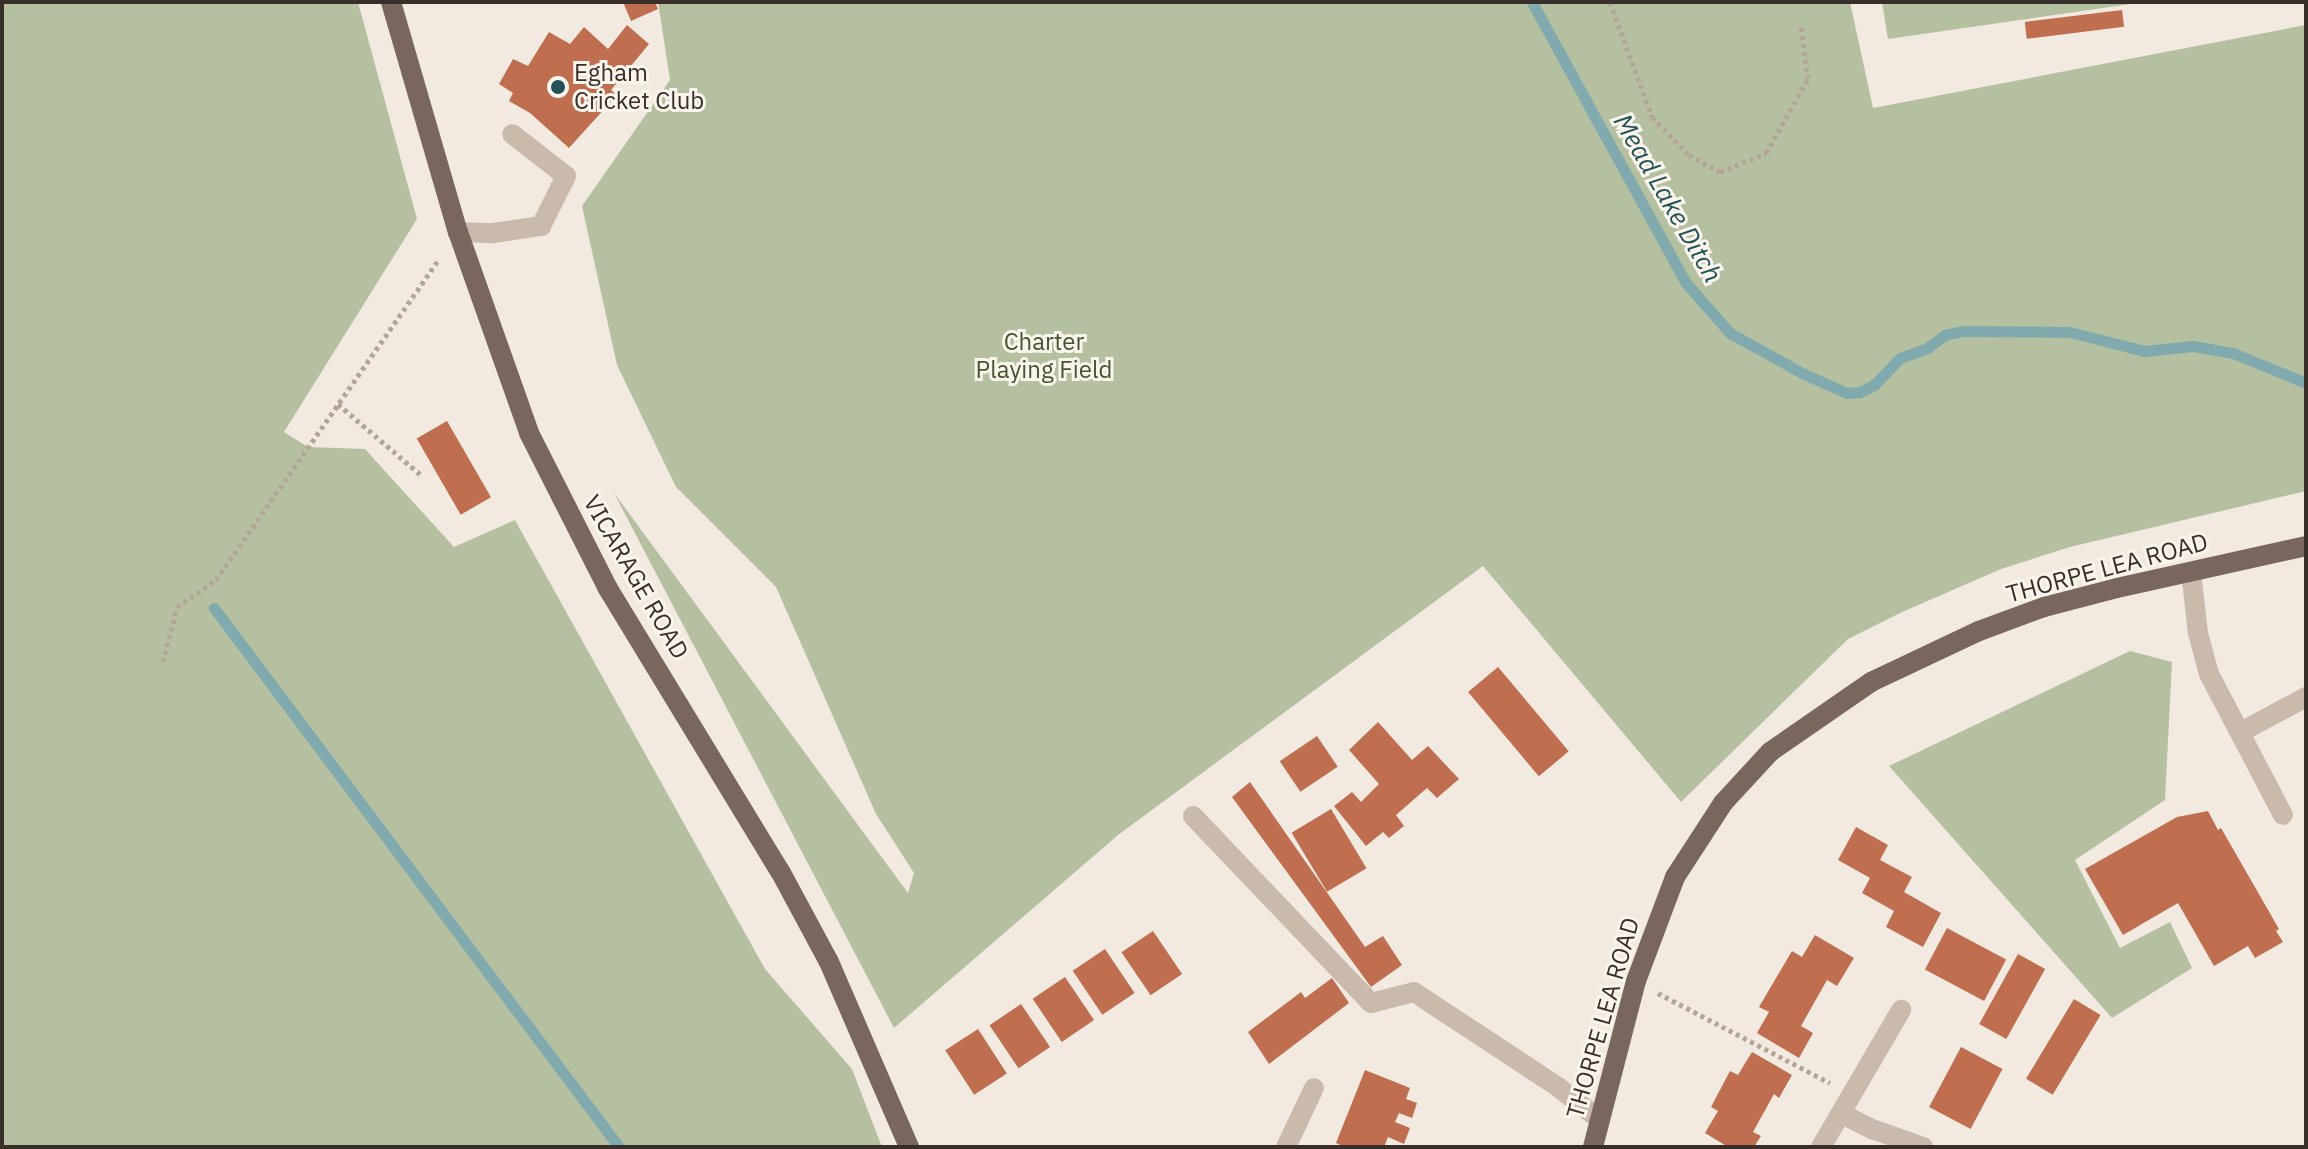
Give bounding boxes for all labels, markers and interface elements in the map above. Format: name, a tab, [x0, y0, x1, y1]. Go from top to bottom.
place label: Egham Cricket Club	[574, 59, 704, 115]
marker: Egham Cricket Club	[549, 78, 567, 96]
water label: Mead Lake Ditch	[1607, 108, 1729, 288]
park label: Charter Playing Field	[976, 328, 1112, 384]
street label: VICARAGE ROAD	[577, 490, 695, 664]
street label: THORPE LEA ROAD	[2003, 527, 2211, 609]
street label: THORPE LEA ROAD	[1561, 914, 1645, 1122]

